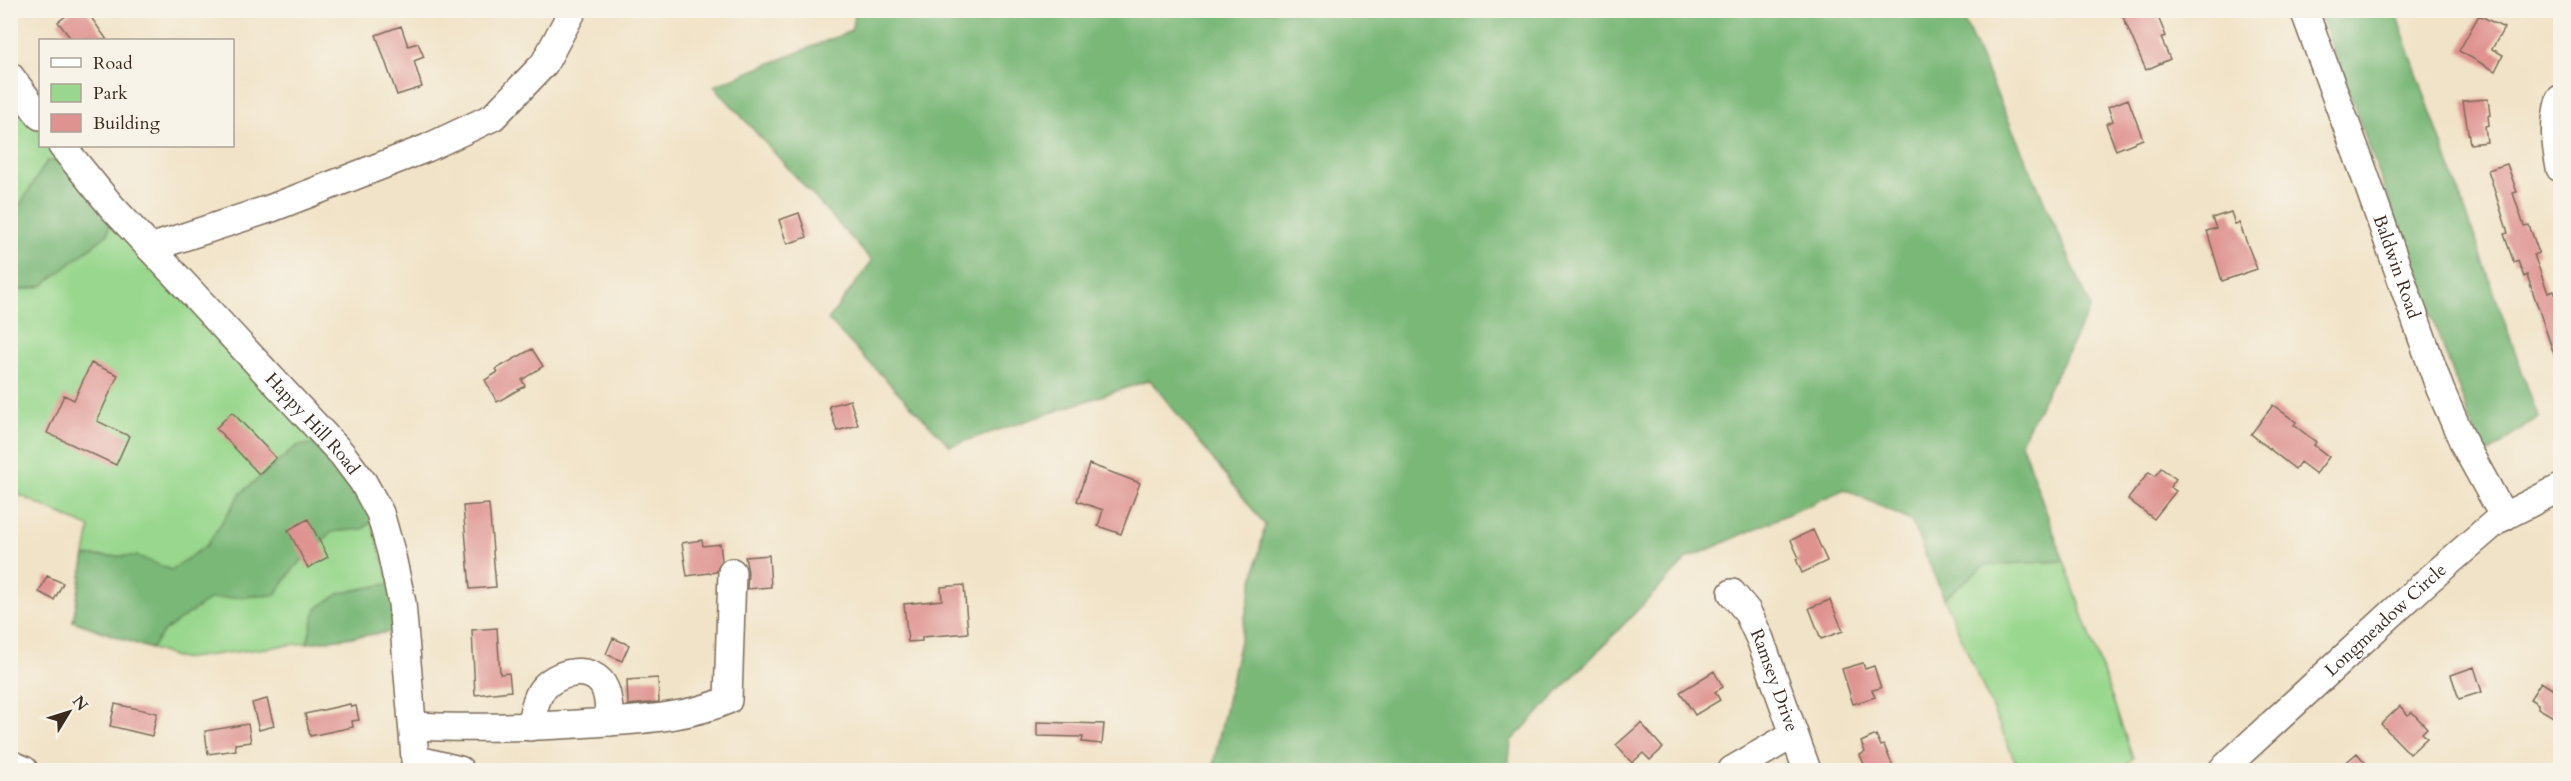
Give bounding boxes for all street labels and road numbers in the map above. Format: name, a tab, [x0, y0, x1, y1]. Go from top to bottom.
street label: Baldwin Road	[2367, 212, 2426, 322]
street label: Happy Hill Road	[259, 367, 365, 480]
street label: Longmeadow Circle	[2319, 558, 2452, 682]
street label: Ramsey Drive	[1744, 625, 1804, 735]

